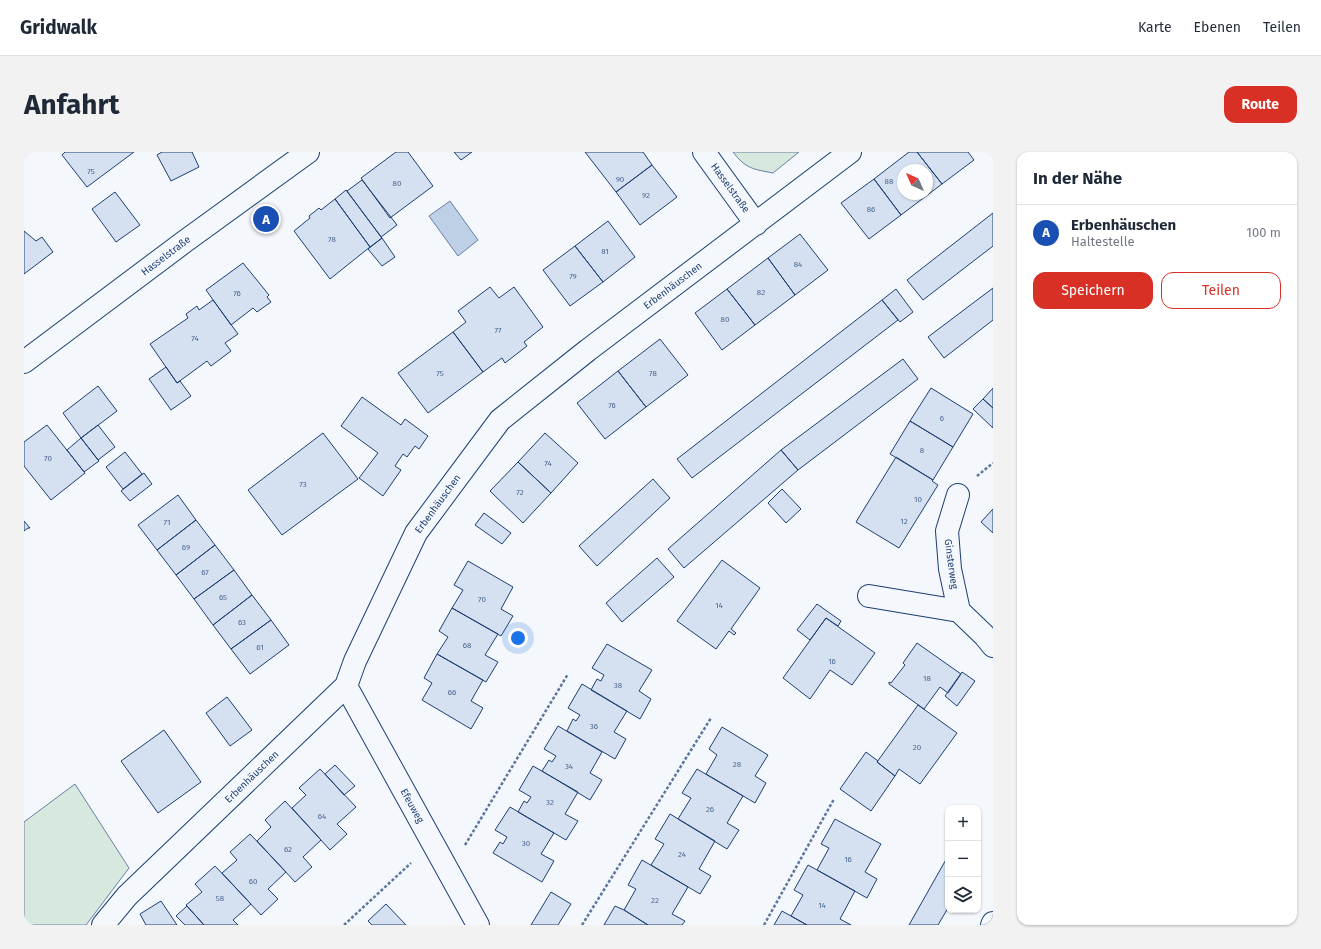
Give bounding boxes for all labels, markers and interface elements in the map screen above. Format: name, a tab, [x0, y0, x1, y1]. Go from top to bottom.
text: Gridwalk	[20, 16, 97, 39]
text: Karte	[1138, 19, 1172, 36]
text: Ebenen	[1194, 19, 1241, 36]
text: Teilen	[1263, 19, 1301, 36]
button: Route	[1224, 86, 1297, 123]
text: Anfahrt	[24, 88, 120, 121]
street label: Hasselstraße	[708, 161, 752, 215]
north arrow	[897, 164, 933, 200]
house number: 75	[87, 167, 95, 176]
text: In der Nähe	[1033, 168, 1122, 189]
house number: 90	[616, 175, 625, 184]
house number: 88	[885, 177, 894, 186]
house number: 80	[393, 179, 402, 188]
house number: 92	[642, 191, 650, 200]
pin: A	[253, 204, 279, 234]
house number: 86	[867, 205, 875, 214]
text: Erbenhäuschen	[1071, 216, 1176, 234]
text: A	[1042, 225, 1050, 240]
text: 100 m	[1246, 225, 1281, 240]
street label: Hasselstraße	[139, 234, 193, 278]
text: Haltestelle	[1071, 234, 1134, 249]
house number: 78	[328, 235, 336, 244]
house number: 81	[601, 247, 609, 256]
street label: Erbenhäuschen	[641, 260, 705, 312]
house number: 84	[794, 260, 803, 269]
house number: 79	[569, 272, 577, 281]
button: Speichern	[1033, 272, 1153, 309]
button: Teilen	[1161, 272, 1281, 309]
house number: 82	[757, 288, 765, 297]
house number: 76	[233, 289, 241, 298]
house number: 80	[721, 315, 730, 324]
house number: 77	[494, 326, 502, 335]
house number: 74	[191, 334, 199, 343]
house number: 75	[436, 369, 444, 378]
house number: 78	[649, 369, 657, 378]
house number: 76	[608, 401, 616, 410]
house number: 6	[940, 414, 944, 423]
house number: 8	[920, 446, 925, 455]
house number: 70	[44, 454, 52, 463]
house number: 74	[544, 459, 552, 468]
street label: Erbenhäuschen	[413, 472, 463, 536]
house number: 73	[299, 480, 307, 489]
house number: 72	[516, 488, 524, 497]
house number: 10	[914, 495, 922, 504]
house number: 12	[900, 517, 908, 526]
house number: 71	[164, 518, 170, 527]
street label: Ginsterweg	[942, 538, 961, 591]
house number: 69	[182, 543, 190, 552]
house number: 67	[201, 568, 209, 577]
house number: 65	[219, 593, 227, 602]
house number: 70	[478, 595, 486, 604]
house number: 14	[715, 601, 724, 610]
house number: 63	[238, 618, 246, 627]
your location	[508, 628, 528, 648]
house number: 68	[463, 641, 472, 650]
house number: 61	[256, 643, 264, 652]
house number: 16	[828, 657, 836, 666]
house number: 18	[923, 674, 932, 683]
house number: 38	[614, 681, 623, 690]
house number: 66	[448, 688, 456, 697]
house number: 36	[590, 722, 598, 731]
house number: 20	[913, 743, 922, 752]
street label: Erbenhäuschen	[223, 748, 281, 806]
house number: 28	[733, 760, 742, 769]
house number: 34	[565, 762, 574, 771]
street label: Efeuweg	[398, 787, 427, 826]
house number: 32	[546, 798, 554, 807]
house number: 26	[706, 805, 714, 814]
map controls	[945, 805, 981, 913]
button: +	[945, 805, 981, 841]
house number: 64	[318, 812, 327, 821]
house number: 30	[522, 839, 531, 848]
button: −	[945, 841, 981, 877]
house number: 62	[284, 845, 292, 854]
house number: 24	[678, 850, 687, 859]
house number: 16	[844, 855, 852, 864]
house number: 60	[249, 877, 258, 886]
button: layers	[945, 877, 981, 913]
house number: 58	[216, 894, 225, 903]
house number: 22	[651, 896, 659, 905]
house number: 14	[818, 901, 827, 910]

